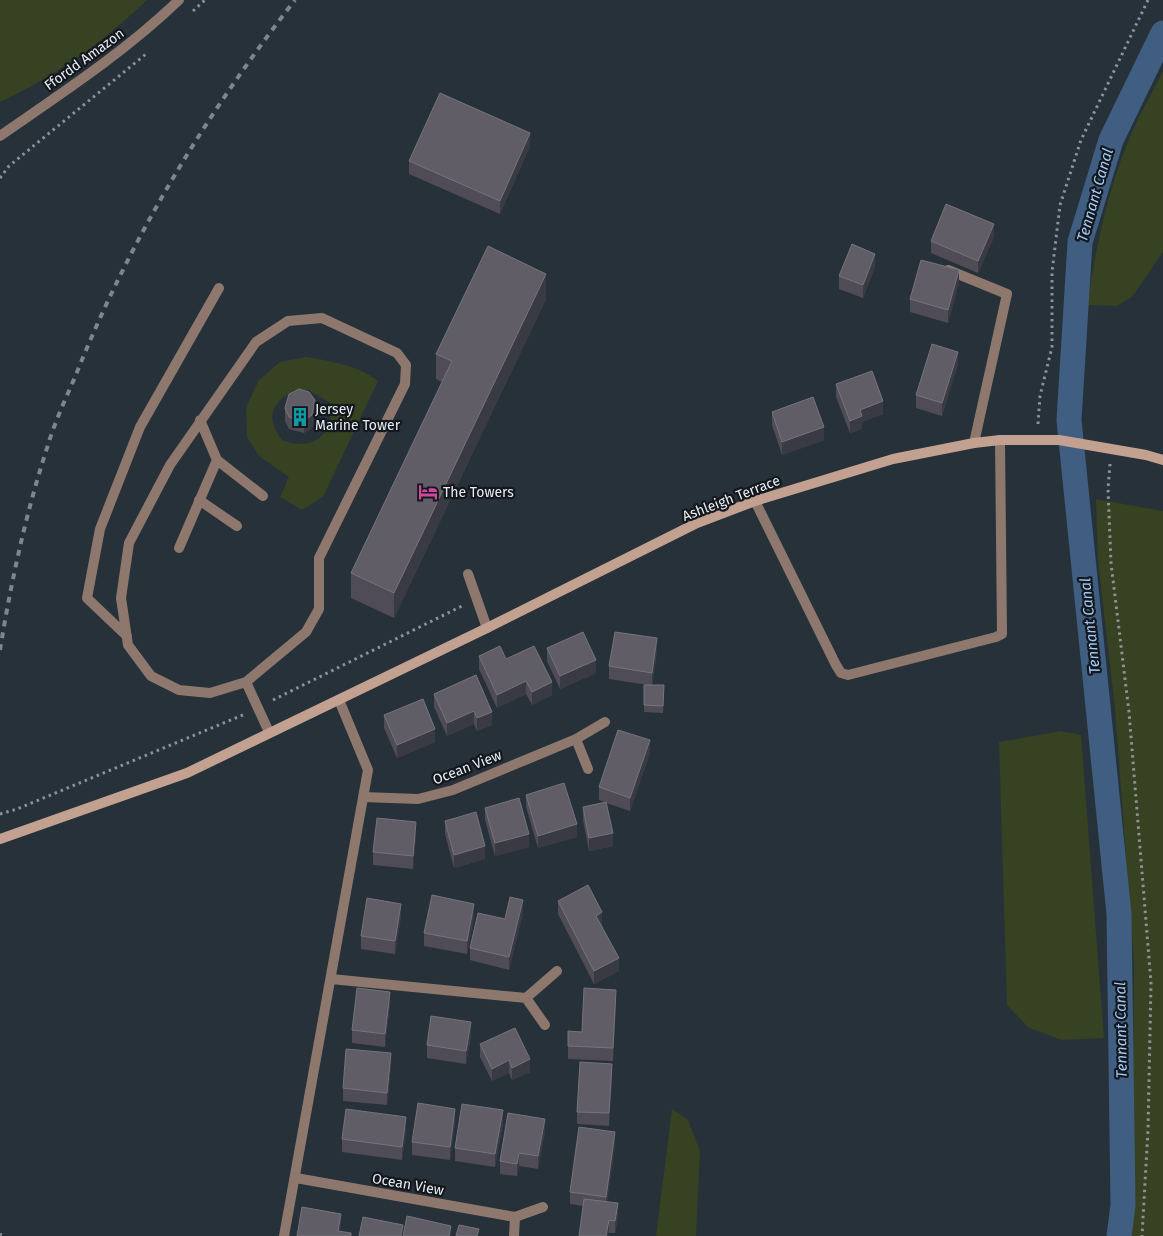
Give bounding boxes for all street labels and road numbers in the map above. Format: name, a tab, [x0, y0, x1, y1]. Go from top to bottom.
street label: Ffordd Amazon	[41, 25, 128, 94]
street label: Ashleigh Terrace	[680, 472, 783, 525]
street label: Ocean View	[430, 747, 504, 788]
street label: Ocean View	[371, 1170, 445, 1199]

